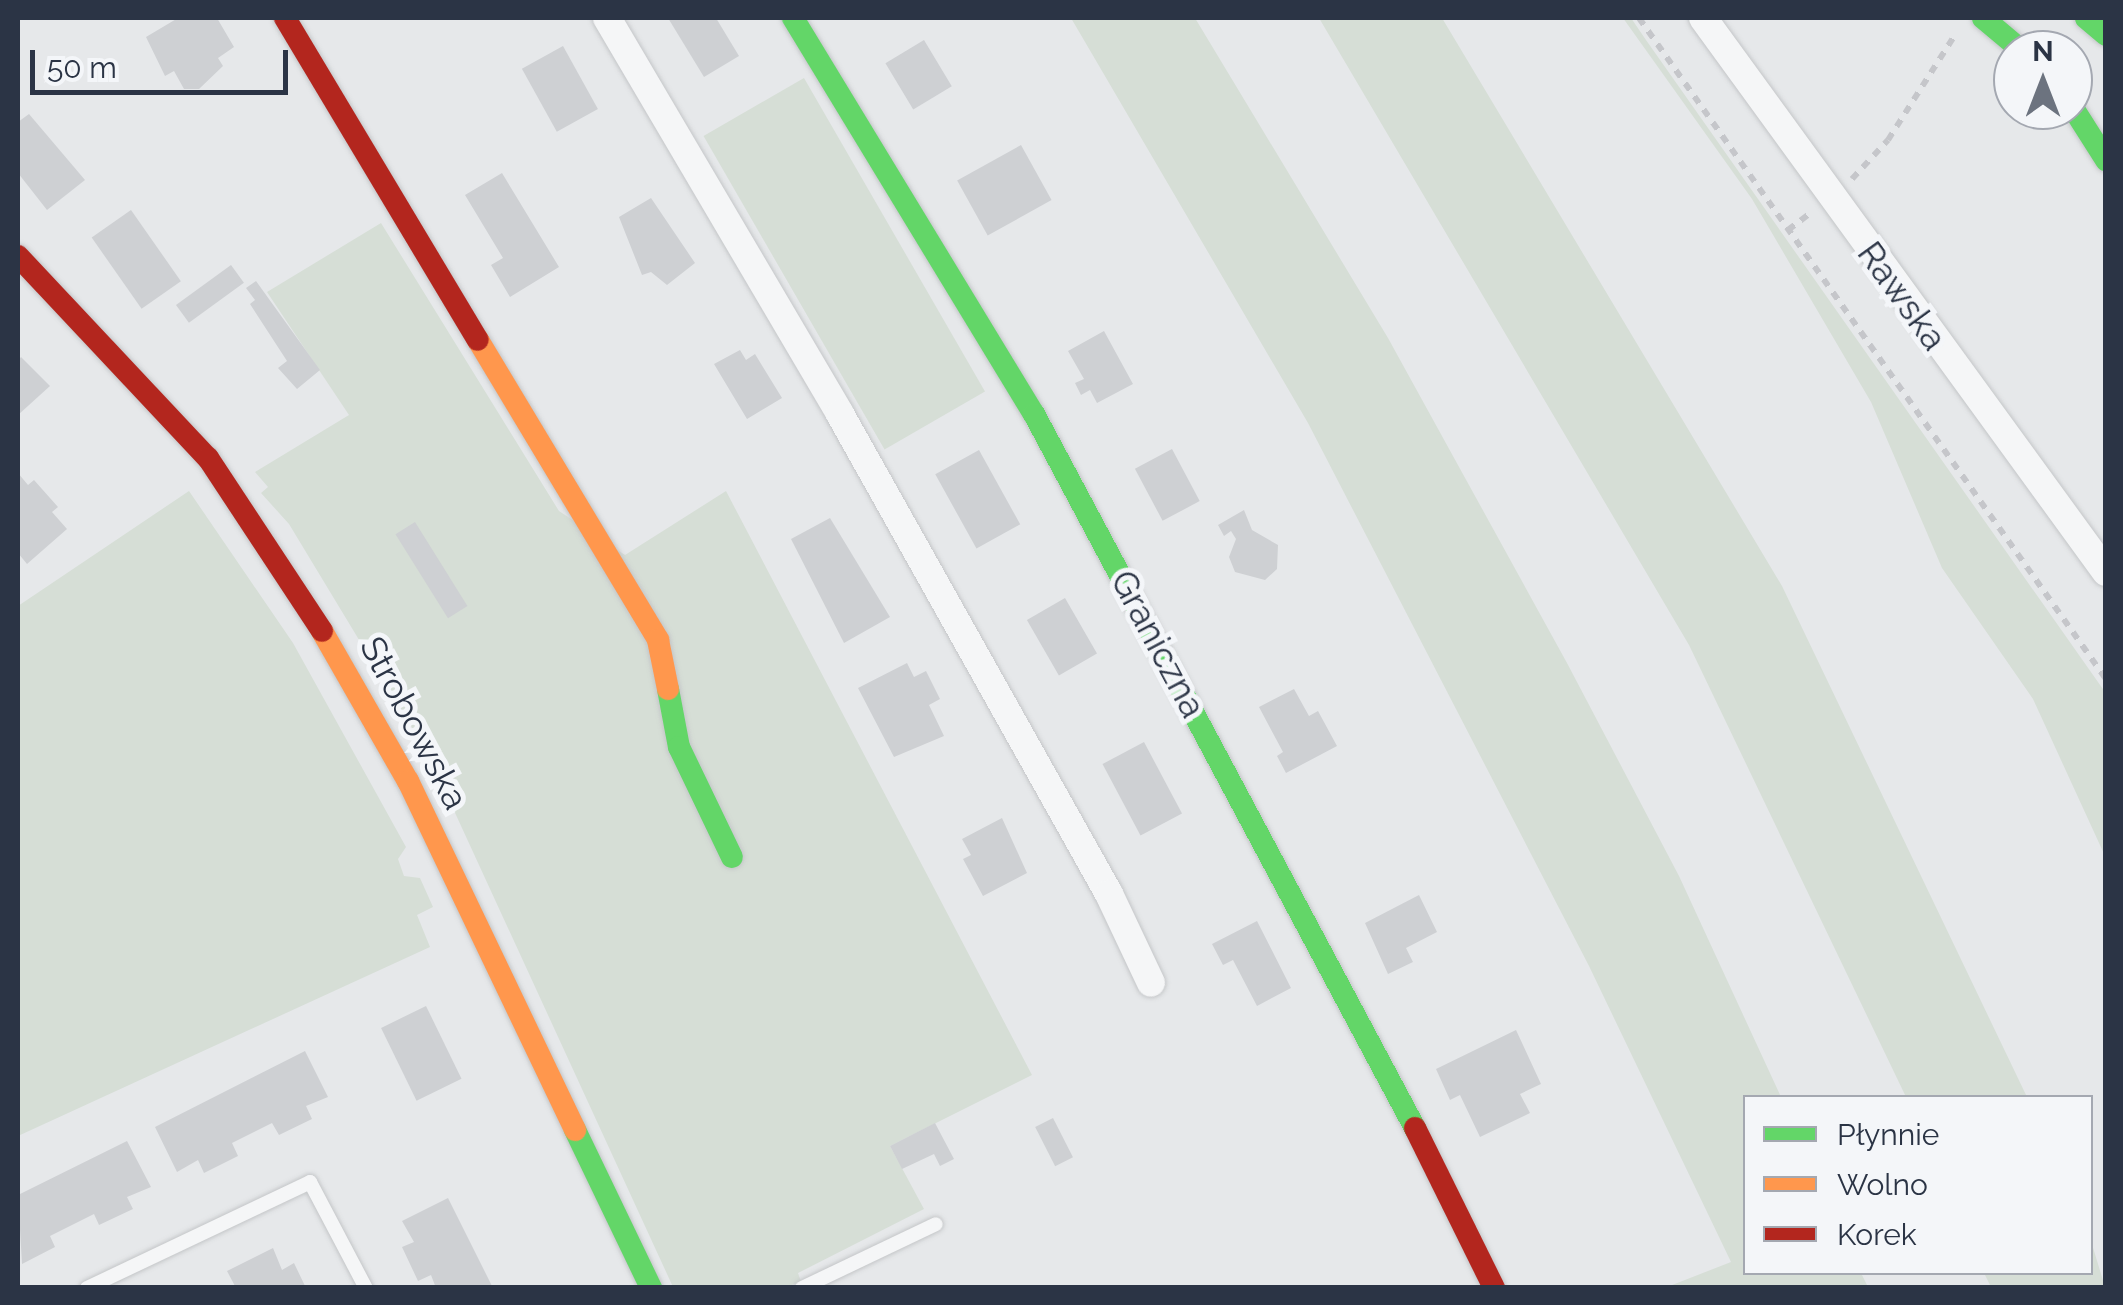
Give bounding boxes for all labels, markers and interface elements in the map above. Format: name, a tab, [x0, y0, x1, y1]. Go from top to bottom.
scale bar	[35, 30, 292, 92]
north arrow	[1993, 30, 2093, 130]
text: N	[2032, 35, 2054, 68]
text: 50 m	[47, 50, 117, 85]
street label: Rawska	[1849, 234, 1955, 358]
street label: Graniczna	[1102, 563, 1214, 725]
street label: Strobowska	[351, 630, 477, 816]
legend	[1743, 1095, 2093, 1275]
text: Płynnie	[1837, 1117, 1939, 1152]
text: Wolno	[1837, 1167, 1928, 1202]
text: Korek	[1837, 1217, 1917, 1252]

